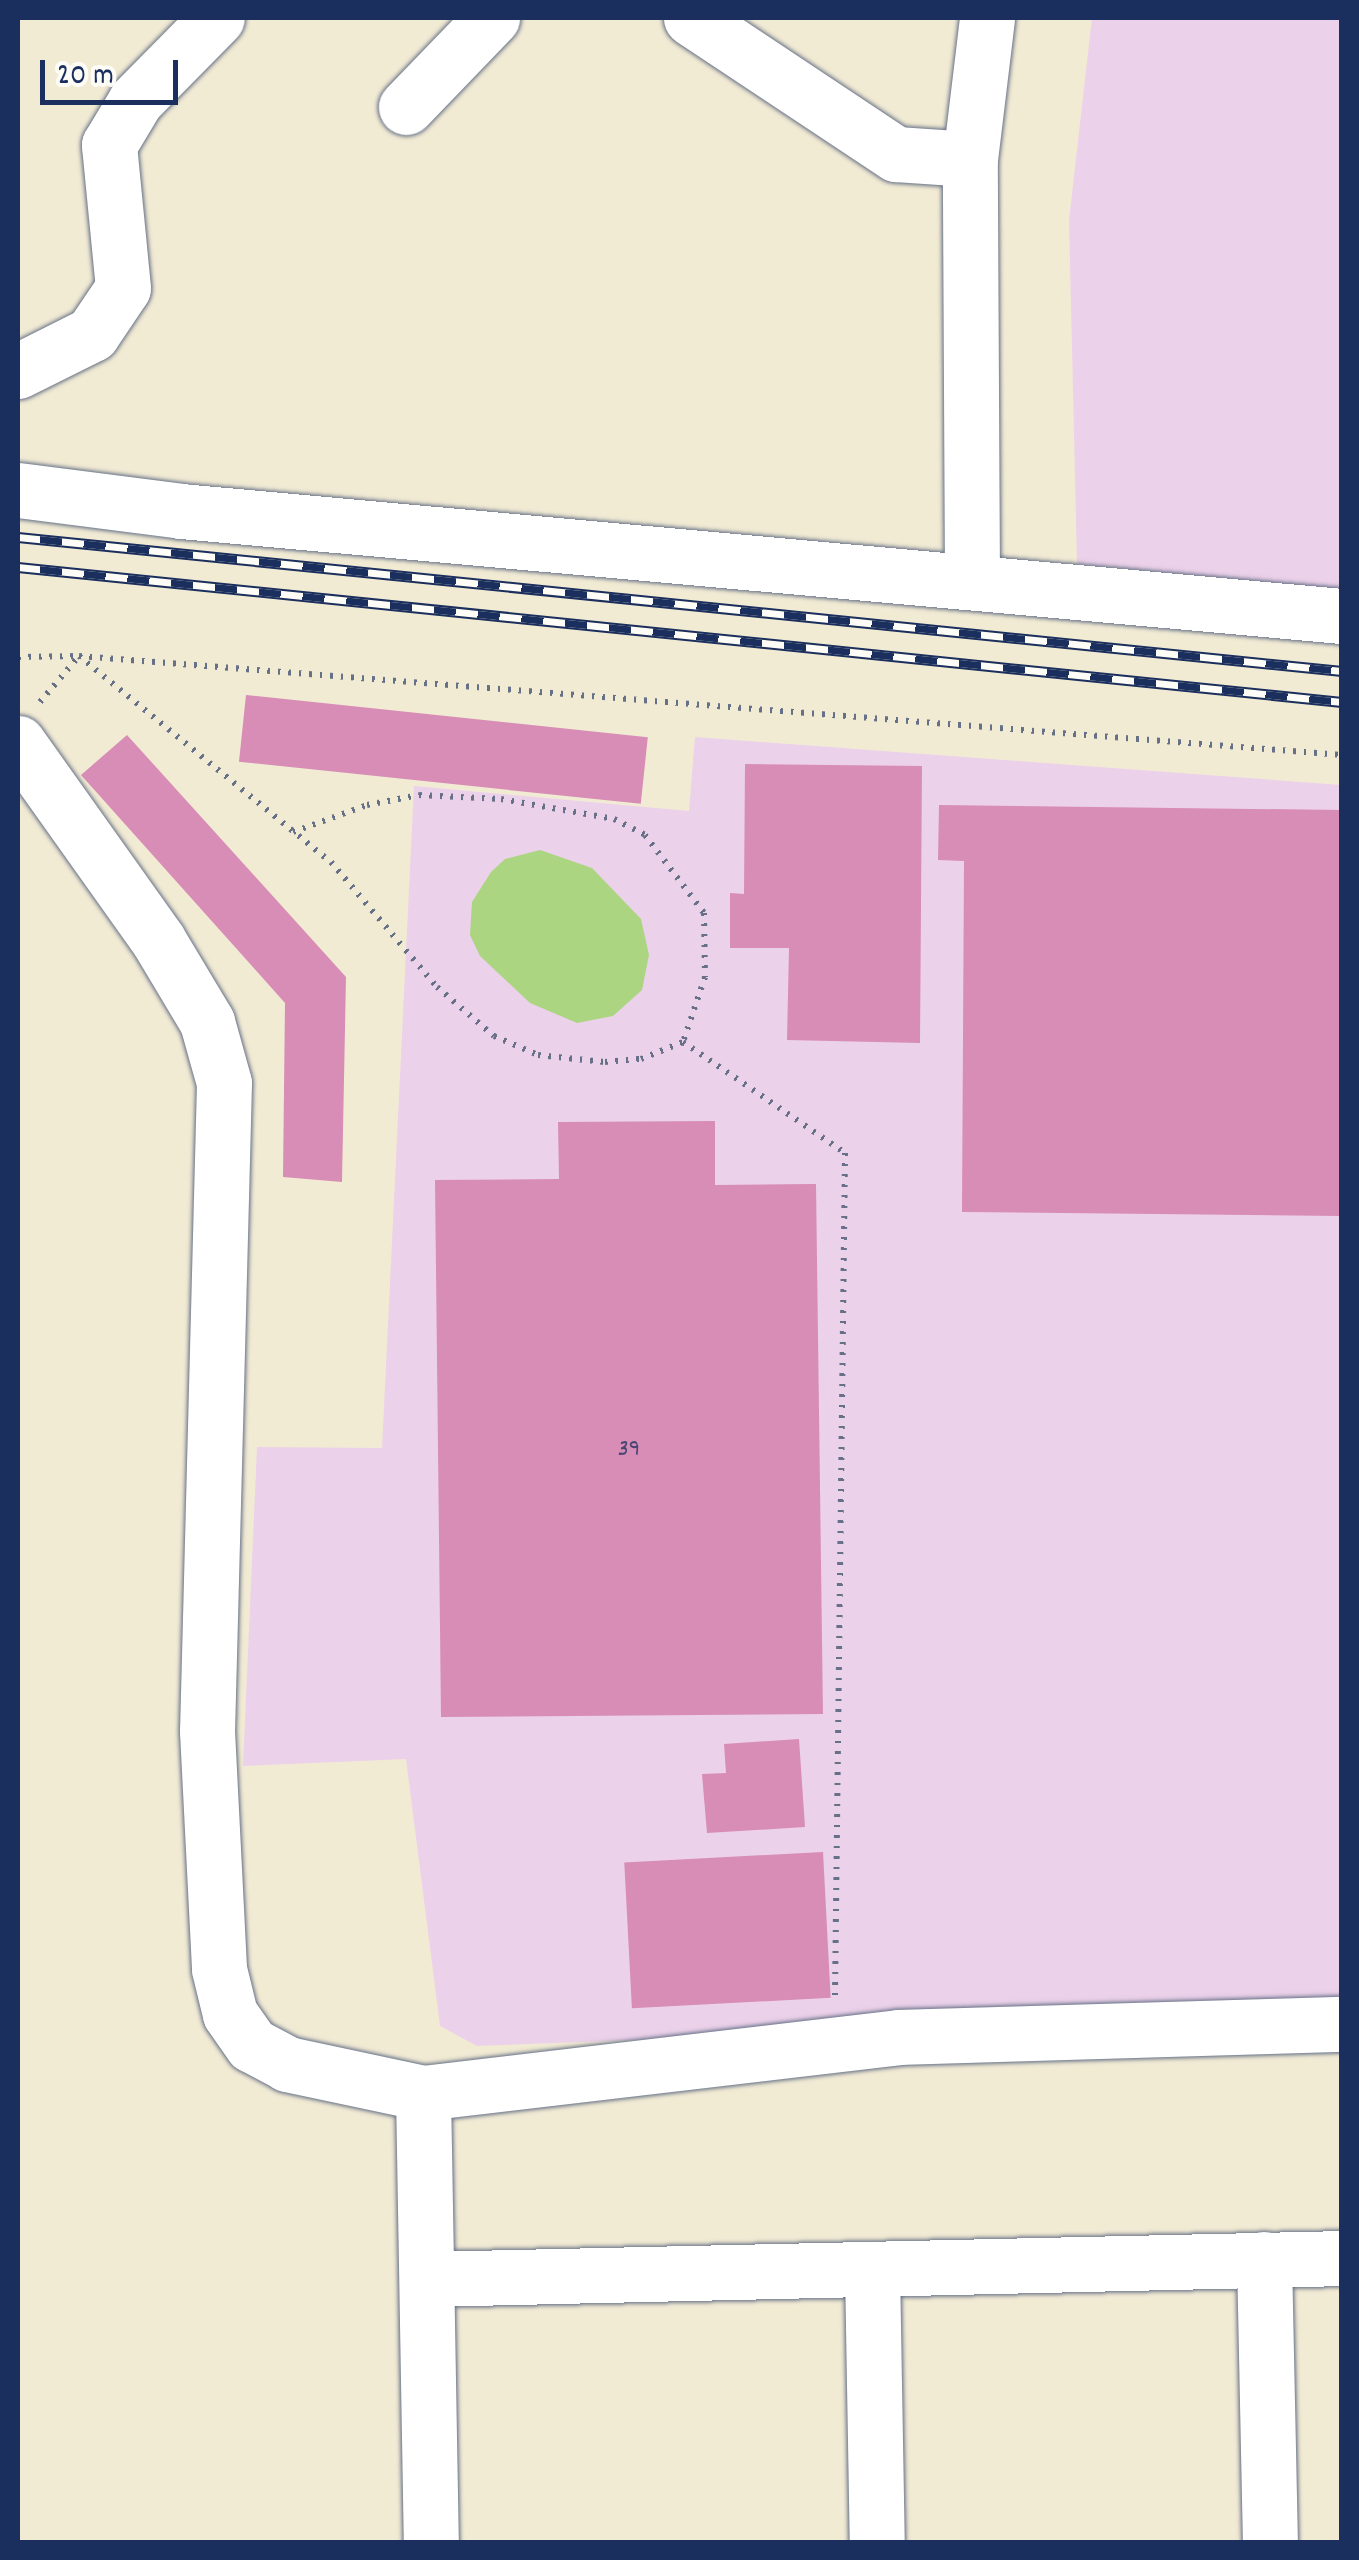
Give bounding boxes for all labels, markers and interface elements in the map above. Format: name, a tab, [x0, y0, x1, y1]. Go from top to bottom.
scale bar	[45, 40, 182, 102]
text: 20 m	[57, 56, 114, 99]
house number: 39	[618, 1435, 640, 1465]

